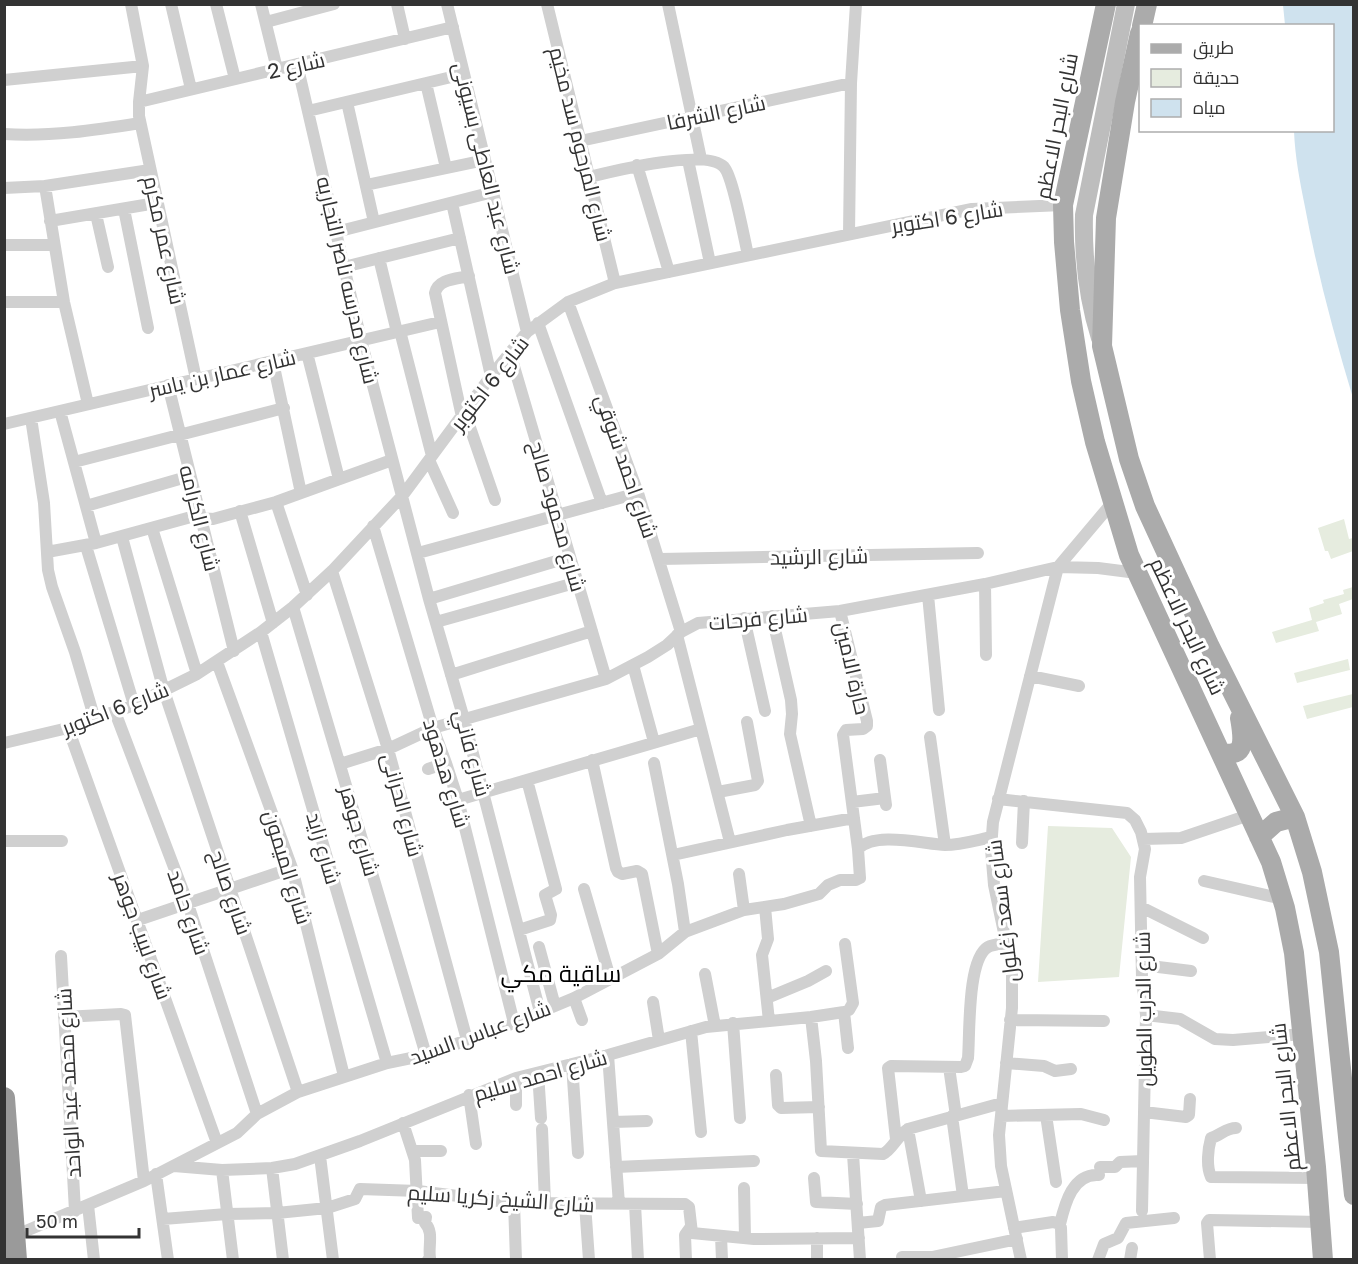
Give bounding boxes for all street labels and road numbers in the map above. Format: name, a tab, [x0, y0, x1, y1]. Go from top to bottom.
street label: شارع المرحوم سد مخيم	[542, 44, 618, 245]
street label: شارع 2	[265, 46, 328, 86]
street label: شارع البحر الاعظم	[1029, 50, 1085, 202]
street label: شارع عبد العاطى بسيونى	[446, 59, 526, 277]
street label: شارع الشرفا	[664, 89, 768, 137]
street label: شارع عمر مكرم	[137, 173, 191, 307]
street label: شارع مدرسه ناصر التجاريه	[310, 174, 385, 387]
street label: شارع 6 اكتوبر	[888, 195, 1005, 241]
street label: شارع 6 اكتوبر	[443, 331, 536, 438]
street label: شارع عمار بن ياسر	[145, 343, 299, 405]
street label: شارع احمد شوقي	[586, 391, 664, 543]
street label: شارع محمود صالح	[522, 437, 592, 595]
street label: شارع الكرامه	[172, 462, 226, 574]
street label: شارع الرشيد	[770, 542, 868, 572]
street label: شارع البحر الاعظم	[1143, 553, 1231, 700]
street label: شارع فرحات	[707, 601, 809, 637]
street label: حارة الامين	[829, 619, 876, 717]
street label: شارع 6 اكتوبر	[57, 676, 173, 743]
street label: شارع فاني	[445, 707, 497, 800]
street label: شارع هدهود	[416, 715, 476, 831]
street label: شارع الحرانى	[375, 750, 429, 860]
street label: شارع جوهر	[333, 782, 385, 880]
street label: شارع الميمون	[256, 807, 318, 928]
street label: شارع زايد	[299, 809, 347, 888]
street label: شارع سعد زغلول	[980, 838, 1026, 984]
street label: شارع صالح	[202, 846, 258, 939]
street label: شارع حامد	[160, 866, 216, 959]
street label: شارع لبيب جوهر	[106, 868, 178, 1004]
street label: شارع الدرب الطويل	[1129, 931, 1159, 1087]
street label: شارع محمد عبد الواحد	[50, 987, 88, 1179]
street label: شارع عباس السيد	[406, 994, 555, 1071]
street label: شارع البحر الاعظم	[1264, 1021, 1308, 1172]
street label: شارع احمد سليم	[470, 1044, 610, 1108]
street label: شارع الشيخ زكريا سليم	[406, 1178, 595, 1220]

